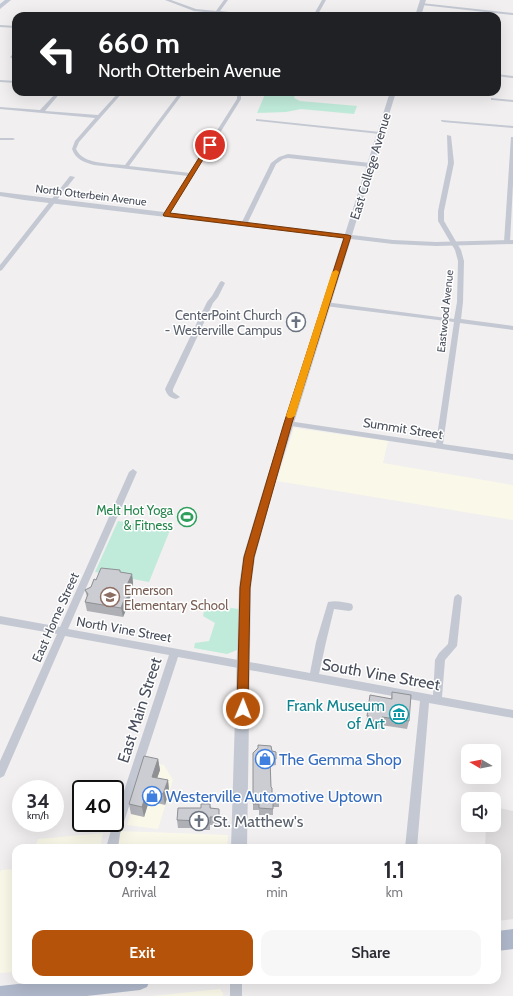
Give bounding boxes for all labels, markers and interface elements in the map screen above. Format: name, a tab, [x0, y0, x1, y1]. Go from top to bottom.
text: 660 m	[98, 26, 180, 60]
icon: left	[32, 28, 84, 80]
text: North Otterbein Avenue	[98, 60, 281, 82]
street label: East College Avenue	[346, 110, 394, 221]
pin	[193, 128, 227, 162]
icon: arrive	[199, 134, 221, 156]
street label: North Otterbein Avenue	[35, 181, 148, 209]
street label: Eastwood Avenue	[434, 269, 456, 353]
place label: CenterPoint Church - Westerville Campus	[165, 307, 283, 338]
church icon: CenterPoint Church - Westerville Campus	[285, 311, 307, 333]
street label: Summit Street	[362, 414, 445, 442]
place label: Melt Hot Yoga & Fitness	[96, 502, 174, 533]
sports icon: Melt Hot Yoga & Fitness	[176, 506, 198, 528]
street label: East Home Street	[28, 569, 82, 664]
place label: Emerson Elementary School	[124, 582, 228, 613]
school or university icon: Emerson Elementary School	[99, 586, 121, 608]
street label: North Vine Street	[75, 613, 173, 645]
street label: East Main Street	[113, 654, 166, 765]
street label: South Vine Street	[320, 655, 442, 694]
position arrow	[222, 688, 264, 730]
place label: Frank Museum of Art	[287, 696, 386, 733]
museum icon: Frank Museum of Art	[388, 703, 410, 725]
north arrow	[461, 744, 501, 784]
map controls	[461, 744, 501, 832]
shop icon: The Gemma Shop	[254, 748, 276, 770]
place label: The Gemma Shop	[279, 750, 402, 769]
speed limit sign: 40	[72, 780, 124, 832]
shop icon: Westerville Automotive Uptown	[141, 785, 163, 807]
place label: Westerville Automotive Uptown	[166, 787, 382, 806]
text: 34	[26, 789, 50, 813]
button: sound	[461, 792, 501, 832]
text: km/h	[27, 809, 49, 822]
church icon: St. Matthew's	[188, 810, 210, 832]
place label: St. Matthew's	[213, 812, 304, 831]
text: 09:42	[108, 855, 171, 884]
text: 3	[271, 855, 283, 884]
text: 1.1	[383, 855, 405, 884]
text: Arrival	[122, 884, 156, 900]
text: min	[266, 884, 288, 900]
text: km	[386, 884, 403, 900]
button: Exit	[32, 930, 253, 976]
button: Share	[261, 930, 481, 976]

